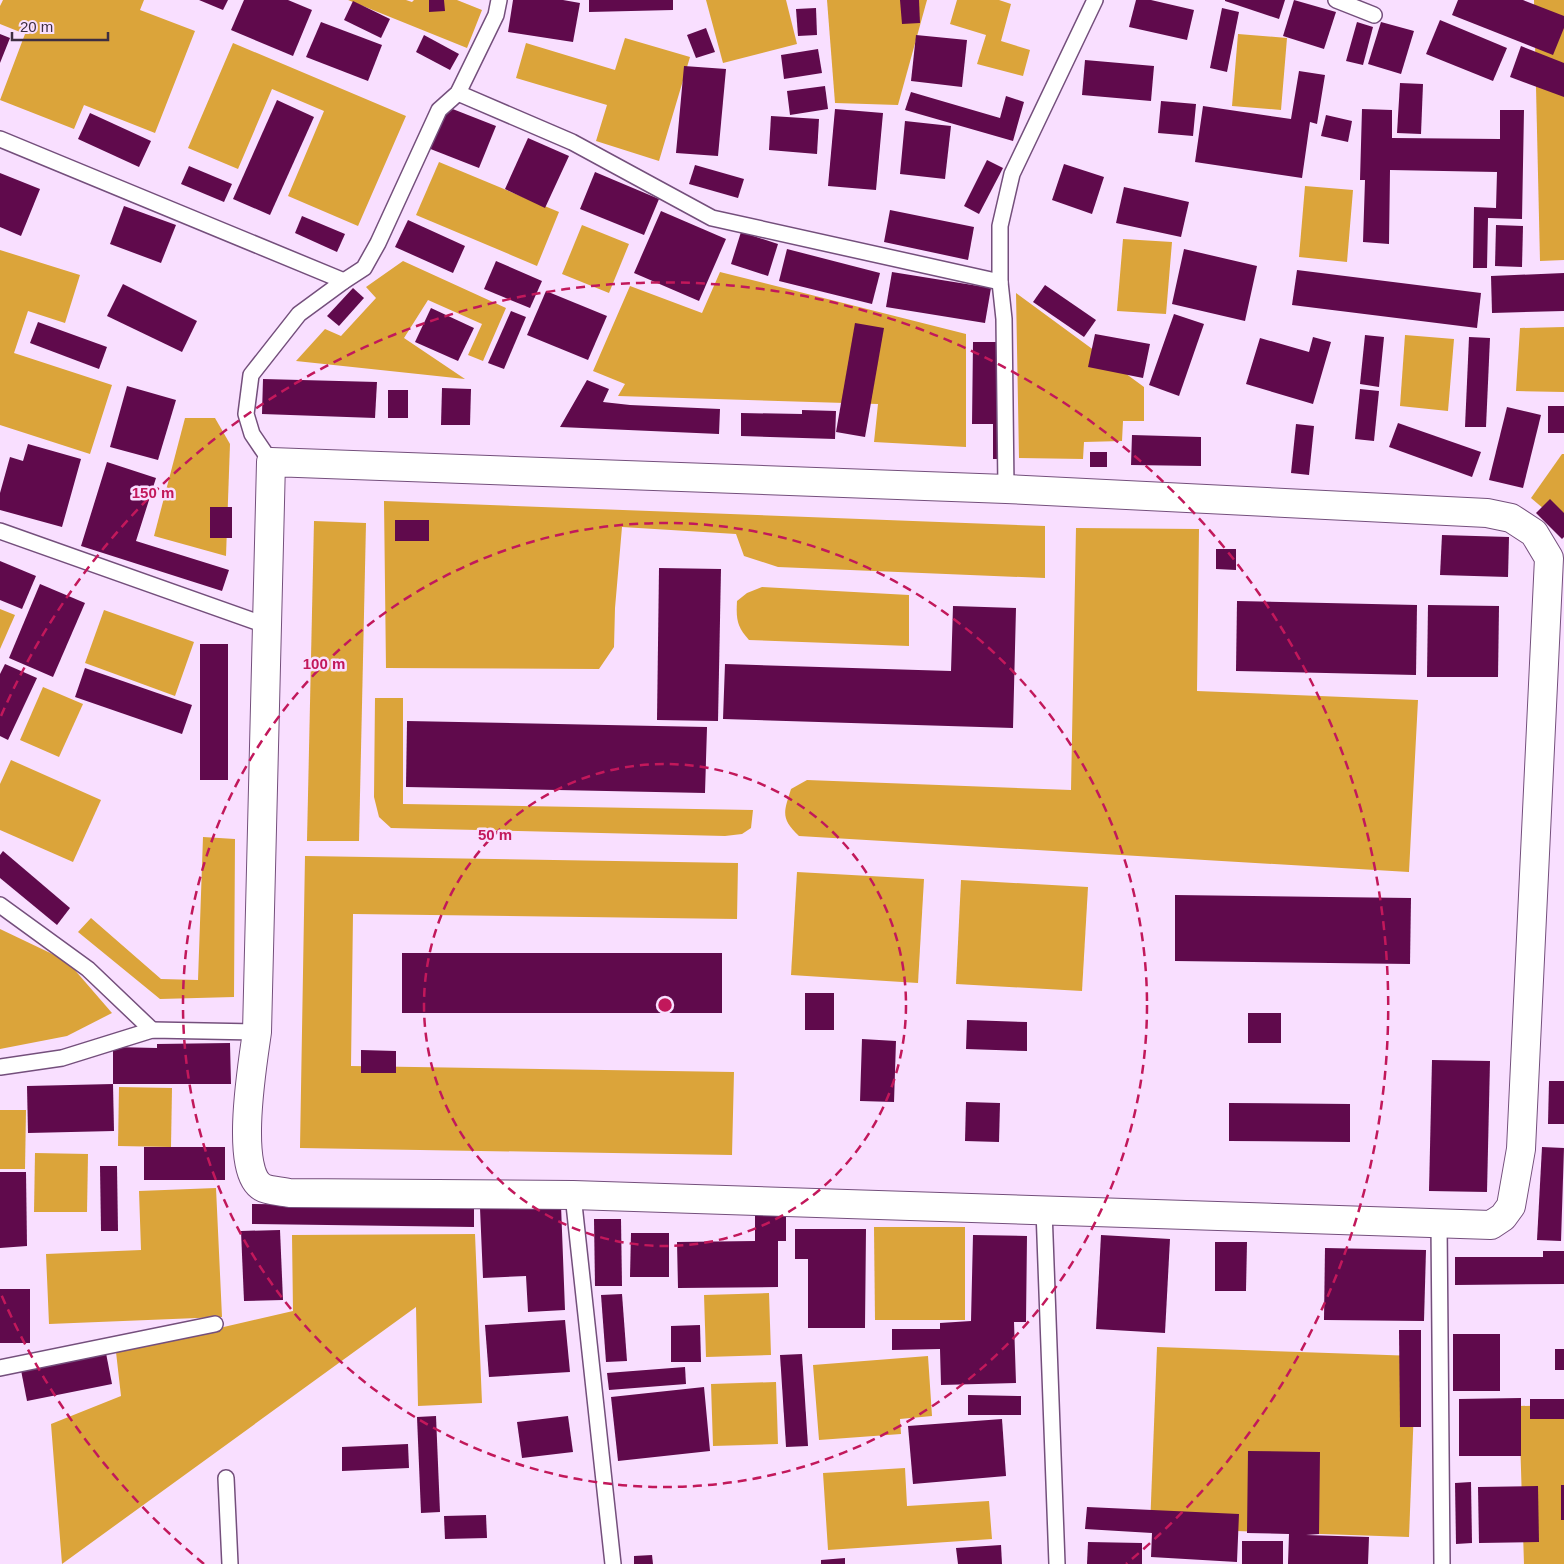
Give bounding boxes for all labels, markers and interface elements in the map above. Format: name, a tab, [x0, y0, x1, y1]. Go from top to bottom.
scale bar	[12, 10, 109, 42]
text: 20 m	[20, 18, 53, 35]
text: 150 m	[132, 484, 174, 501]
text: 100 m	[303, 655, 345, 672]
text: 50 m	[478, 826, 512, 843]
centre of rings	[656, 996, 674, 1014]

